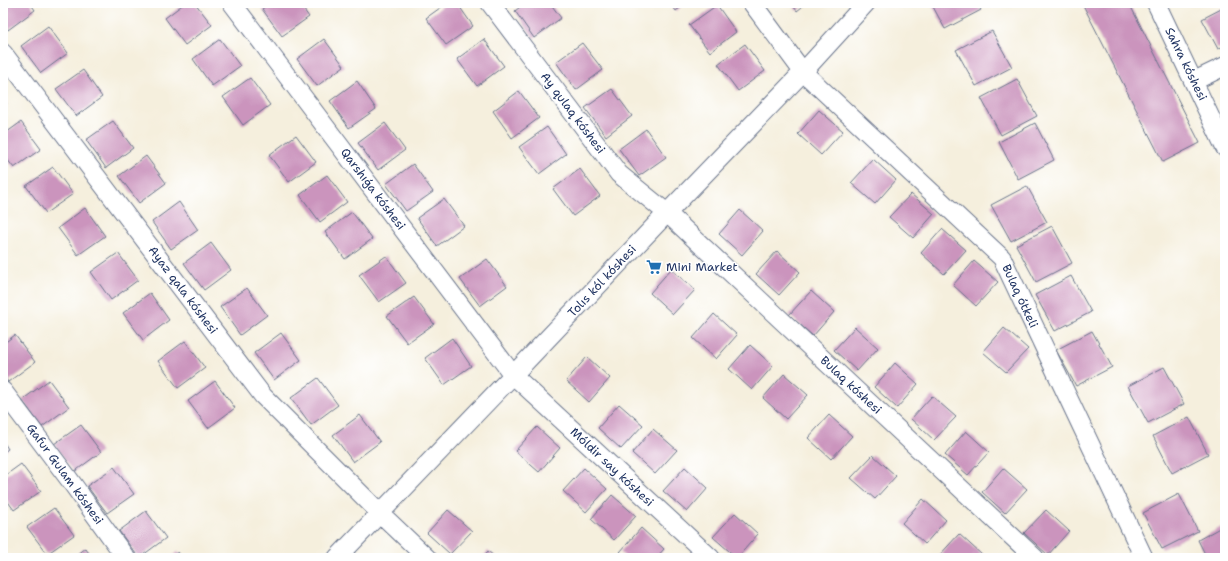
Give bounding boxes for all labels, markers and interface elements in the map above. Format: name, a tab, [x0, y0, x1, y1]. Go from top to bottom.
street label: Sahra kóshesi	[1161, 25, 1211, 103]
street label: Ay qulaq kóshesi	[537, 69, 609, 157]
street label: Qarshıǵa kóshesi	[337, 145, 409, 233]
street label: Tolıs kól kóshesi	[564, 241, 640, 321]
street label: Ayaz qala kóshesi	[145, 243, 221, 337]
supermarket icon: Mini Market	[645, 258, 663, 276]
place label: Mini Market	[666, 259, 738, 275]
street label: Bulaq ótkeli	[998, 262, 1042, 330]
street label: Bulaq kóshesi	[817, 352, 885, 418]
street label: Gafur Gulam kóshesi	[23, 420, 107, 528]
street label: Móldir say kóshesi	[567, 424, 657, 510]

